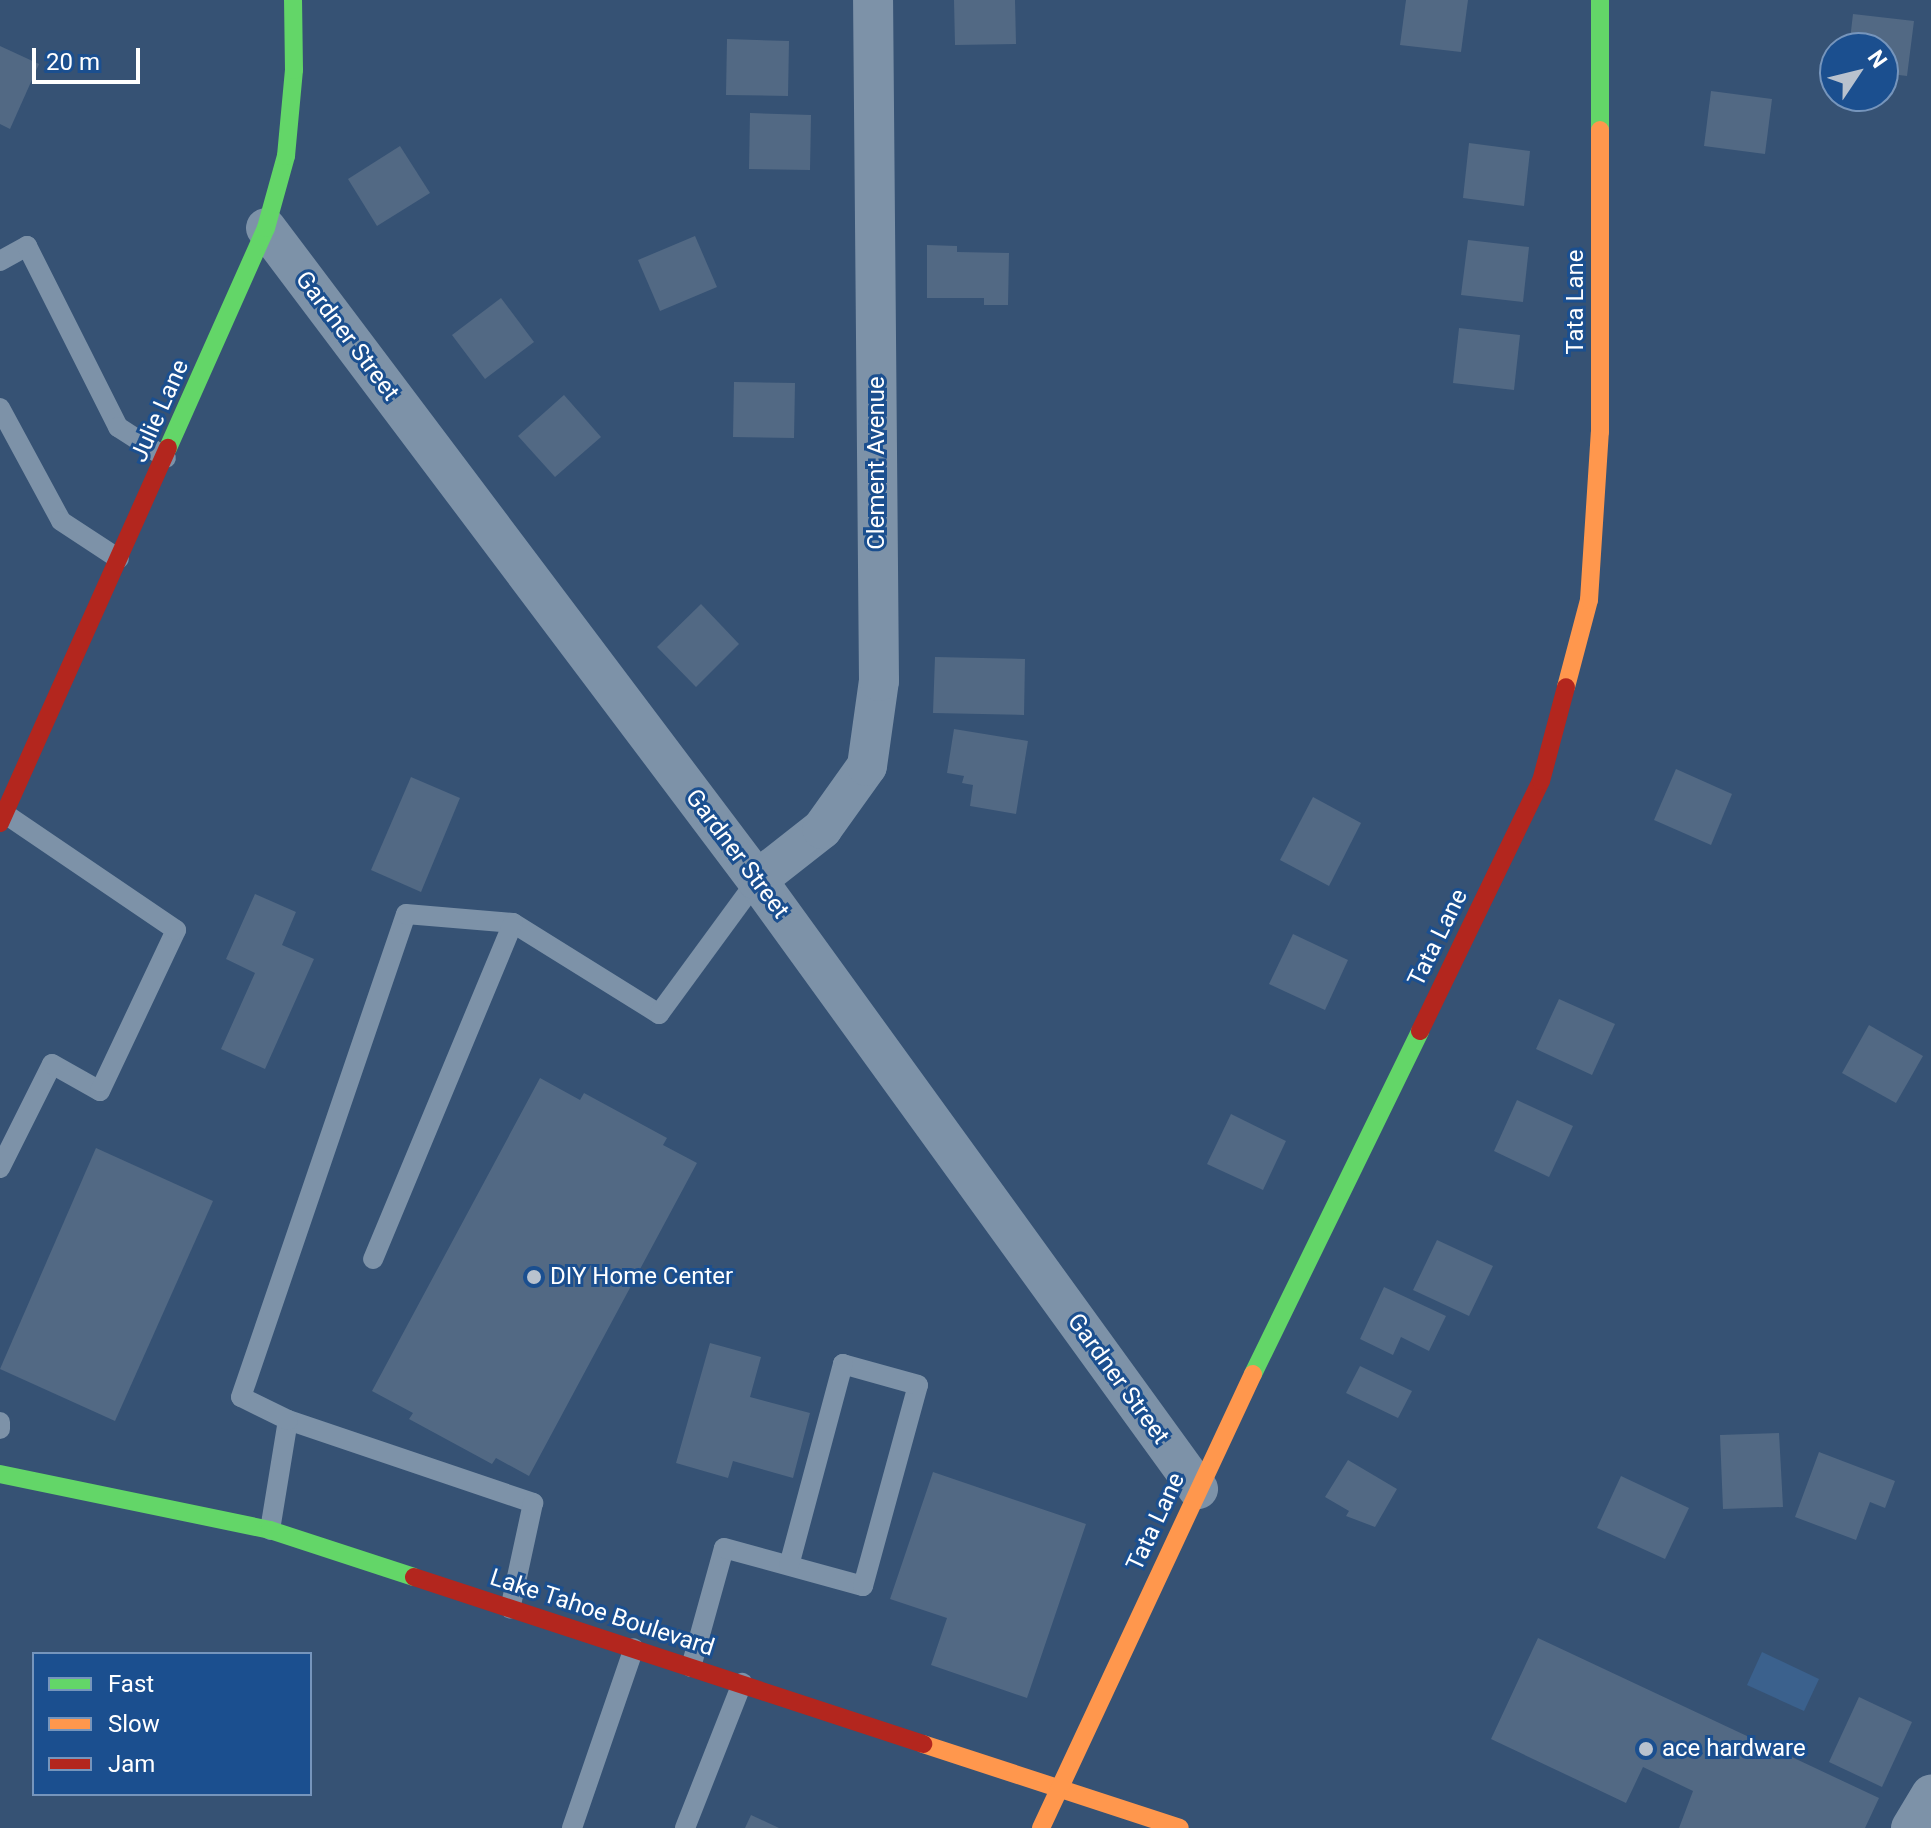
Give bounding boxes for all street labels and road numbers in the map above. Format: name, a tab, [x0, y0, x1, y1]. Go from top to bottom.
street label: Tata Lane	[1562, 250, 1590, 354]
street label: Gardner Street	[289, 266, 405, 406]
street label: Julie Lane	[125, 355, 195, 467]
street label: Clement Avenue	[863, 376, 891, 550]
street label: Gardner Street	[679, 784, 795, 924]
street label: Tata Lane	[1402, 885, 1474, 991]
street label: Gardner Street	[1061, 1308, 1175, 1450]
street label: Tata Lane	[1121, 1468, 1191, 1576]
street label: Lake Tahoe Boulevard	[486, 1563, 718, 1663]

